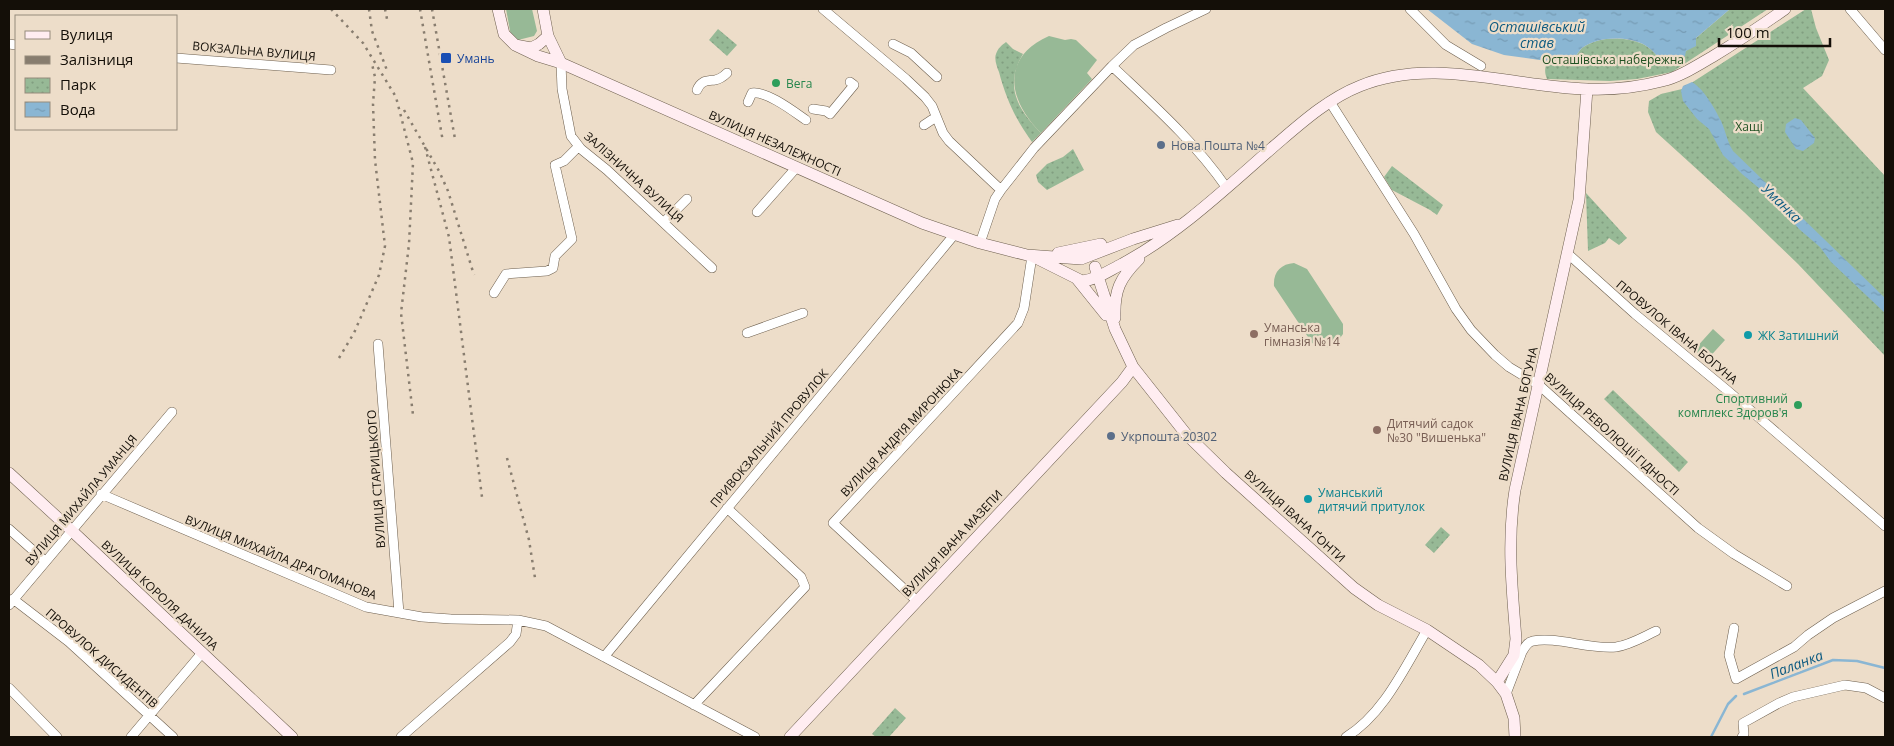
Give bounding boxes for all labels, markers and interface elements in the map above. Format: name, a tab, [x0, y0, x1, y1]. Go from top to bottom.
legend	[15, 15, 178, 130]
scale bar	[1719, 15, 1830, 47]
water label: Осташівський став	[1489, 17, 1585, 52]
text: 100 m	[1726, 22, 1770, 42]
text: Вулиця	[60, 24, 113, 44]
street label: ВОКЗАЛЬНА ВУЛИЦЯ	[192, 37, 316, 65]
text: Залізниця	[60, 49, 133, 69]
place label: Умань	[457, 50, 495, 67]
marker: Умань	[439, 51, 453, 65]
park label: Осташівська набережна	[1542, 51, 1684, 68]
text: Парк	[60, 74, 96, 94]
place label: Вега	[786, 75, 812, 92]
marker: Вега	[770, 77, 782, 89]
text: Вода	[60, 99, 96, 119]
street label: ВУЛИЦЯ НЕЗАЛЕЖНОСТІ	[706, 106, 844, 180]
park label: Хащі	[1735, 118, 1763, 135]
street label: ЗАЛІЗНИЧНА ВУЛИЦЯ	[581, 128, 687, 226]
place label: Нова Пошта №4	[1171, 137, 1265, 154]
marker: Нова Пошта №4	[1155, 139, 1167, 151]
water label: Уманка	[1757, 179, 1806, 227]
street label: ПРОВУЛОК ІВАНА БОГУНА	[1613, 276, 1742, 388]
place label: Уманська гімназія №14	[1264, 319, 1340, 350]
place label: ЖК Затишний	[1758, 327, 1839, 344]
marker: Уманська гімназія №14	[1248, 328, 1260, 340]
marker: ЖК Затишний	[1742, 329, 1754, 341]
street label: ВУЛИЦЯ ІВАНА БОГУНА	[1494, 345, 1542, 483]
street label: ВУЛИЦЯ АНДРІЯ МИРОНЮКА	[836, 363, 966, 500]
street label: ПРИВОКЗАЛЬНИЙ ПРОВУЛОК	[706, 365, 832, 511]
street label: ВУЛИЦЯ РЕВОЛЮЦІЇ ГІДНОСТІ	[1541, 369, 1683, 499]
place label: Спортивний комплекс Здоров'я	[1678, 390, 1788, 421]
marker: Спортивний комплекс Здоров'я	[1792, 399, 1804, 411]
street label: ВУЛИЦЯ СТАРИЦЬКОГО	[363, 409, 389, 549]
place label: Дитячий садок №30 "Вишенька"	[1387, 415, 1486, 446]
marker: Дитячий садок №30 "Вишенька"	[1371, 424, 1383, 436]
place label: Укрпошта 20302	[1121, 428, 1217, 445]
marker: Укрпошта 20302	[1105, 430, 1117, 442]
street label: ВУЛИЦЯ МИХАЙЛА УМАНЦЯ	[21, 431, 141, 569]
street label: ВУЛИЦЯ ІВАНА ҐОНТИ	[1241, 466, 1349, 566]
place label: Уманський дитячий притулок	[1318, 484, 1426, 515]
street label: ВУЛИЦЯ ІВАНА МАЗЕПИ	[898, 486, 1006, 600]
marker: Уманський дитячий притулок	[1302, 493, 1314, 505]
street label: ВУЛИЦЯ МИХАЙЛА ДРАГОМАНОВА	[183, 511, 380, 604]
street label: ВУЛИЦЯ КОРОЛЯ ДАНИЛА	[98, 536, 223, 654]
street label: ПРОВУЛОК ДИСИДЕНТІВ	[42, 604, 162, 712]
water label: Паланка	[1767, 645, 1826, 683]

